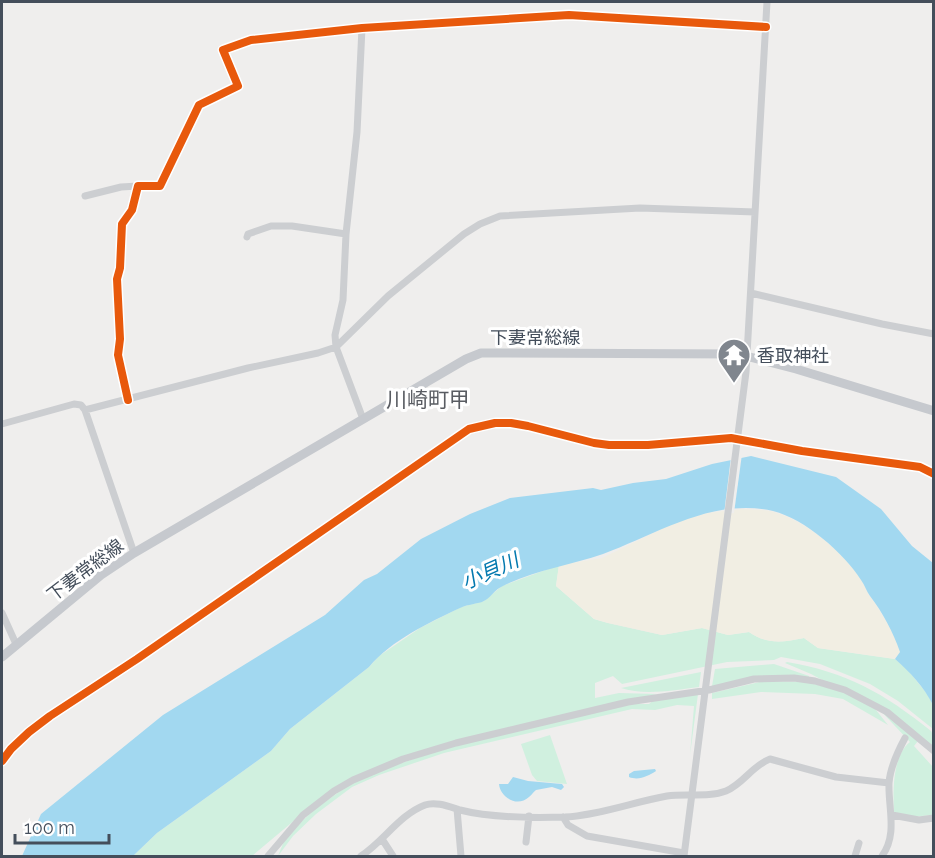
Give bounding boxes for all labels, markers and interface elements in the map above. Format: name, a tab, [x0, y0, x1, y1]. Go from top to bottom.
street label: 下妻常総線	[490, 327, 580, 348]
temple icon: 香取神社	[716, 337, 752, 384]
place label: 香取神社	[757, 345, 829, 366]
district label: 川崎町甲	[386, 387, 470, 412]
street label: 下妻常総線	[43, 535, 127, 605]
water label: 小貝川	[458, 547, 524, 594]
scale bar	[15, 807, 110, 845]
text: 100 m	[24, 817, 75, 838]

